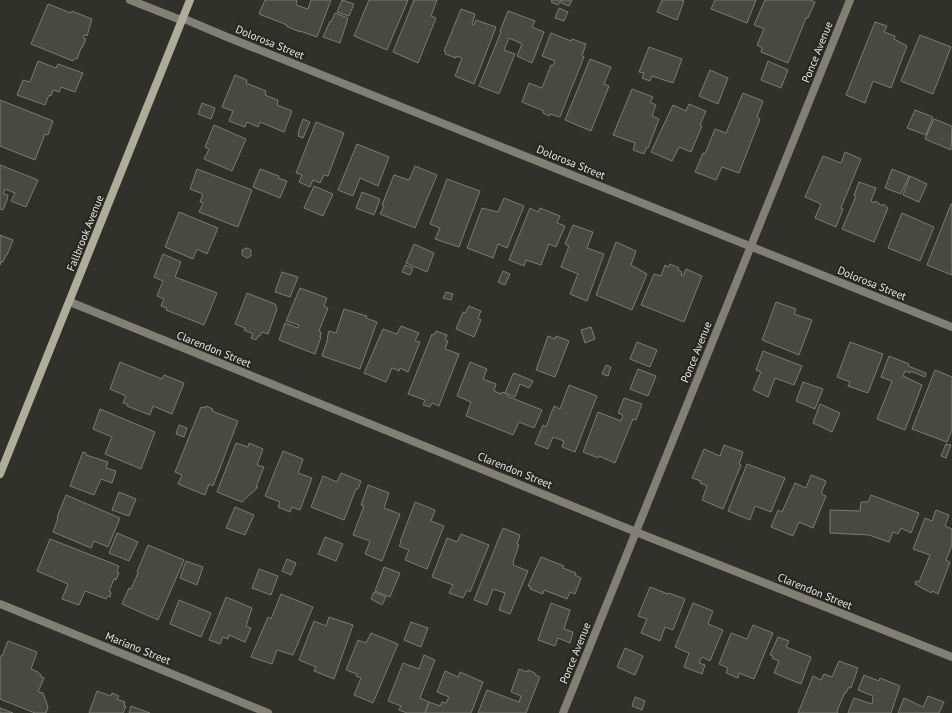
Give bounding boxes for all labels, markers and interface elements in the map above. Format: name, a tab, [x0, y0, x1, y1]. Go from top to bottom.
street label: Ponce Avenue	[798, 19, 836, 85]
street label: Dolorosa Street	[234, 22, 307, 62]
street label: Dolorosa Street	[535, 142, 608, 182]
street label: Fallbrook Avenue	[63, 192, 107, 273]
street label: Dolorosa Street	[836, 263, 909, 303]
street label: Ponce Avenue	[677, 319, 715, 385]
street label: Clarendon Street	[175, 328, 254, 370]
street label: Clarendon Street	[476, 449, 555, 491]
street label: Clarendon Street	[776, 570, 855, 612]
street label: Ponce Avenue	[556, 620, 594, 686]
street label: Mariano Street	[103, 629, 173, 668]

